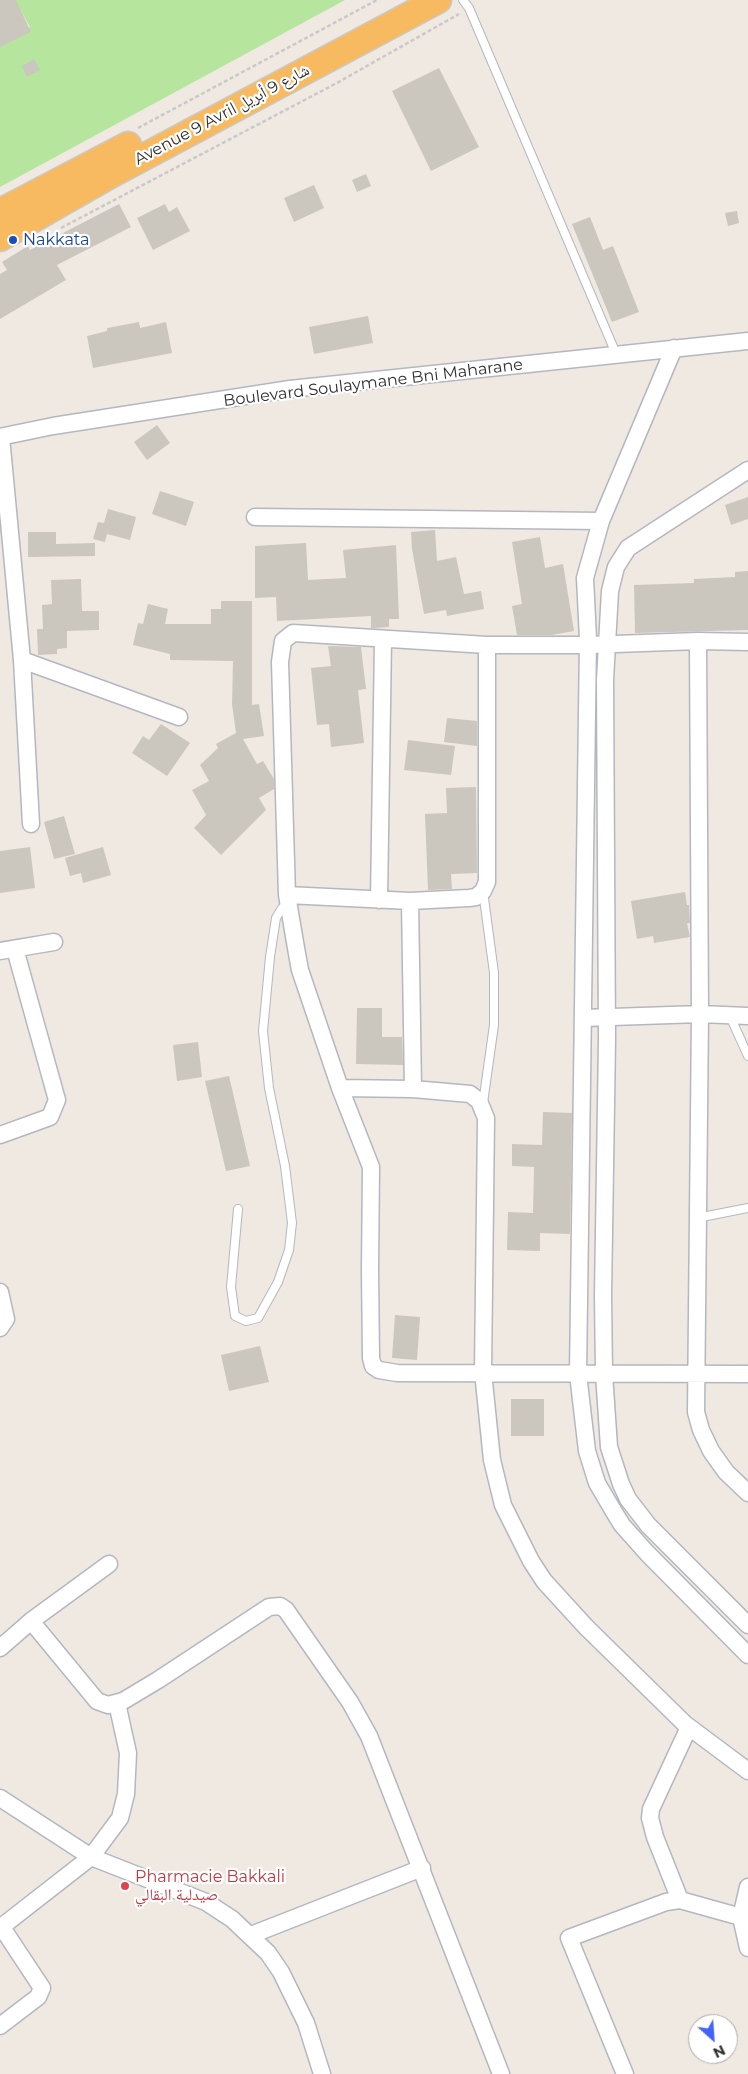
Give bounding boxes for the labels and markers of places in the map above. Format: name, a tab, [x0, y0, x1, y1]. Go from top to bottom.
place label: Nakkata	[23, 230, 89, 250]
marker: Nakkata	[7, 234, 19, 246]
place label: Pharmacie Bakkali صيدلية البقالي	[135, 1867, 285, 1905]
marker: Pharmacie Bakkali صيدلية البقالي	[119, 1880, 131, 1892]

